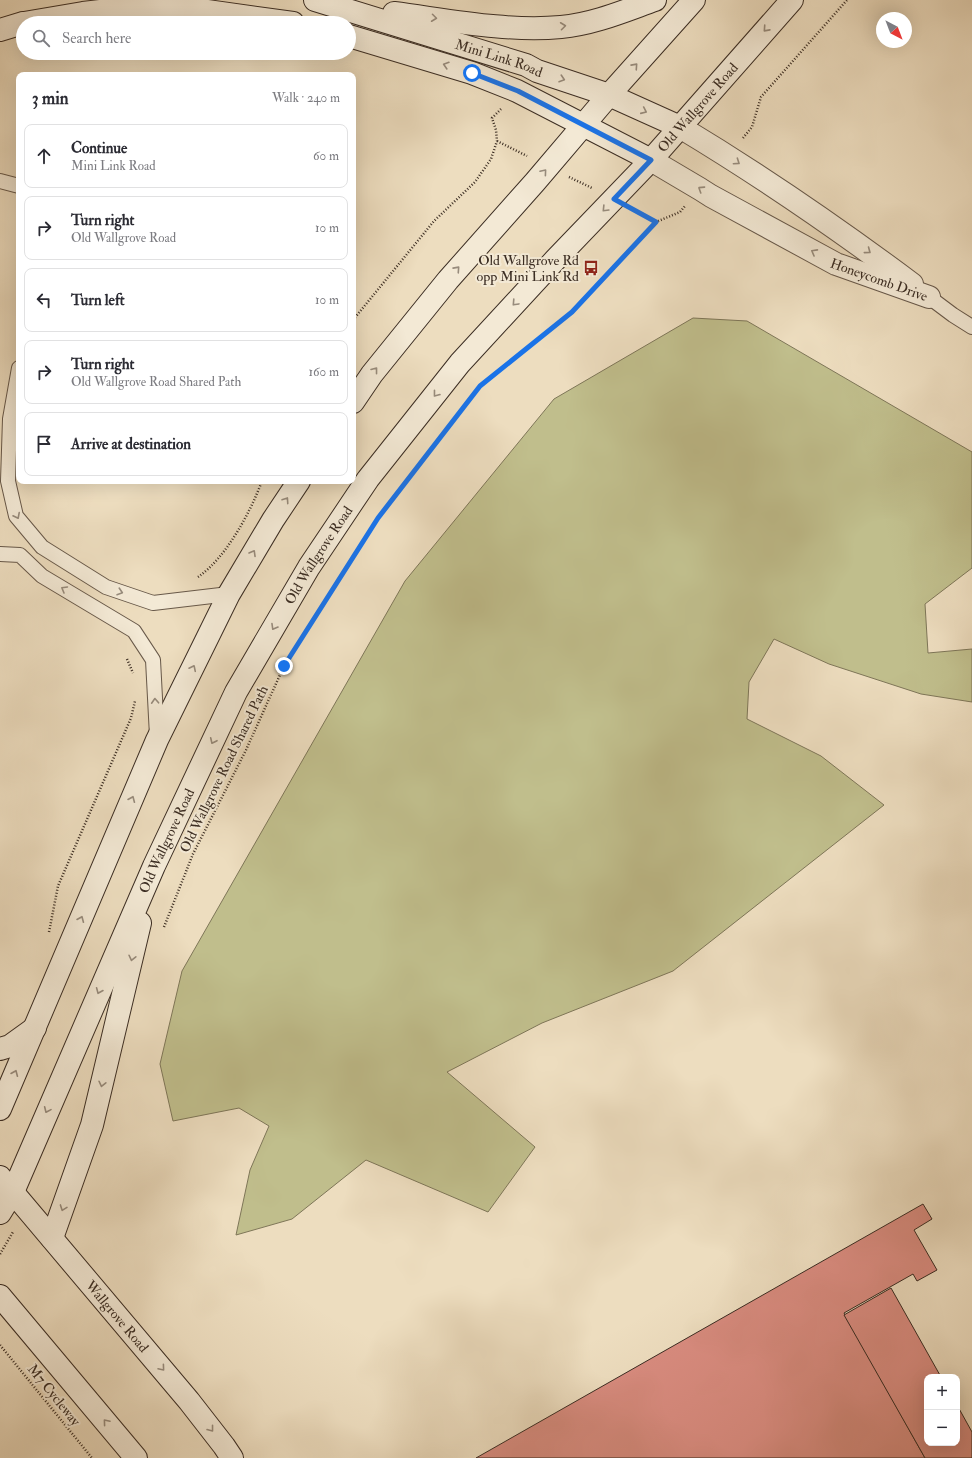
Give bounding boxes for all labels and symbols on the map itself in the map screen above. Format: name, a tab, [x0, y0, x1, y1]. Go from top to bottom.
north arrow	[876, 12, 912, 48]
one-way arrow	[431, 13, 437, 22]
one-way arrow	[560, 22, 566, 31]
one-way arrow	[763, 24, 771, 32]
street label: Mini Link Road	[453, 35, 545, 81]
street label: Old Wallgrove Road	[654, 59, 741, 155]
one-way arrow	[442, 61, 449, 70]
one-way arrow	[630, 63, 637, 71]
route start	[463, 64, 481, 82]
one-way arrow	[559, 75, 566, 83]
one-way arrow	[640, 106, 648, 114]
one-way arrow	[733, 157, 740, 165]
one-way arrow	[539, 169, 546, 177]
one-way arrow	[698, 187, 705, 194]
one-way arrow	[602, 204, 609, 212]
one-way arrow	[863, 246, 870, 253]
one-way arrow	[811, 250, 818, 257]
place label: Old Wallgrove Rd opp Mini Link Rd	[476, 252, 579, 286]
street label: Honeycomb Drive	[828, 254, 930, 304]
bus stop icon: Old Wallgrove Rd opp Mini Link Rd	[582, 259, 600, 277]
one-way arrow	[453, 266, 460, 274]
one-way arrow	[512, 298, 520, 306]
one-way arrow	[371, 368, 378, 375]
one-way arrow	[433, 389, 440, 397]
one-way arrow	[281, 498, 288, 505]
street label: Old Wallgrove Road	[281, 503, 356, 607]
one-way arrow	[13, 512, 20, 519]
one-way arrow	[249, 550, 256, 557]
one-way arrow	[61, 586, 68, 593]
one-way arrow	[116, 587, 123, 595]
one-way arrow	[271, 623, 278, 630]
route end	[275, 657, 293, 675]
one-way arrow	[188, 664, 196, 672]
street label: Old Wallgrove Road Shared Path	[176, 682, 272, 855]
one-way arrow	[150, 698, 159, 704]
one-way arrow	[210, 737, 218, 745]
street label: Old Wallgrove Road	[135, 786, 198, 896]
one-way arrow	[127, 796, 135, 804]
one-way arrow	[77, 916, 85, 923]
one-way arrow	[128, 955, 136, 961]
one-way arrow	[96, 987, 104, 995]
one-way arrow	[11, 1070, 19, 1077]
one-way arrow	[98, 1081, 106, 1088]
one-way arrow	[44, 1106, 52, 1114]
one-way arrow	[59, 1205, 68, 1212]
street label: Wallgrove Road	[82, 1276, 153, 1356]
street label: M7 Cycleway	[23, 1361, 85, 1431]
one-way arrow	[157, 1363, 164, 1370]
one-way arrow	[104, 1419, 111, 1426]
one-way arrow	[206, 1424, 213, 1431]

